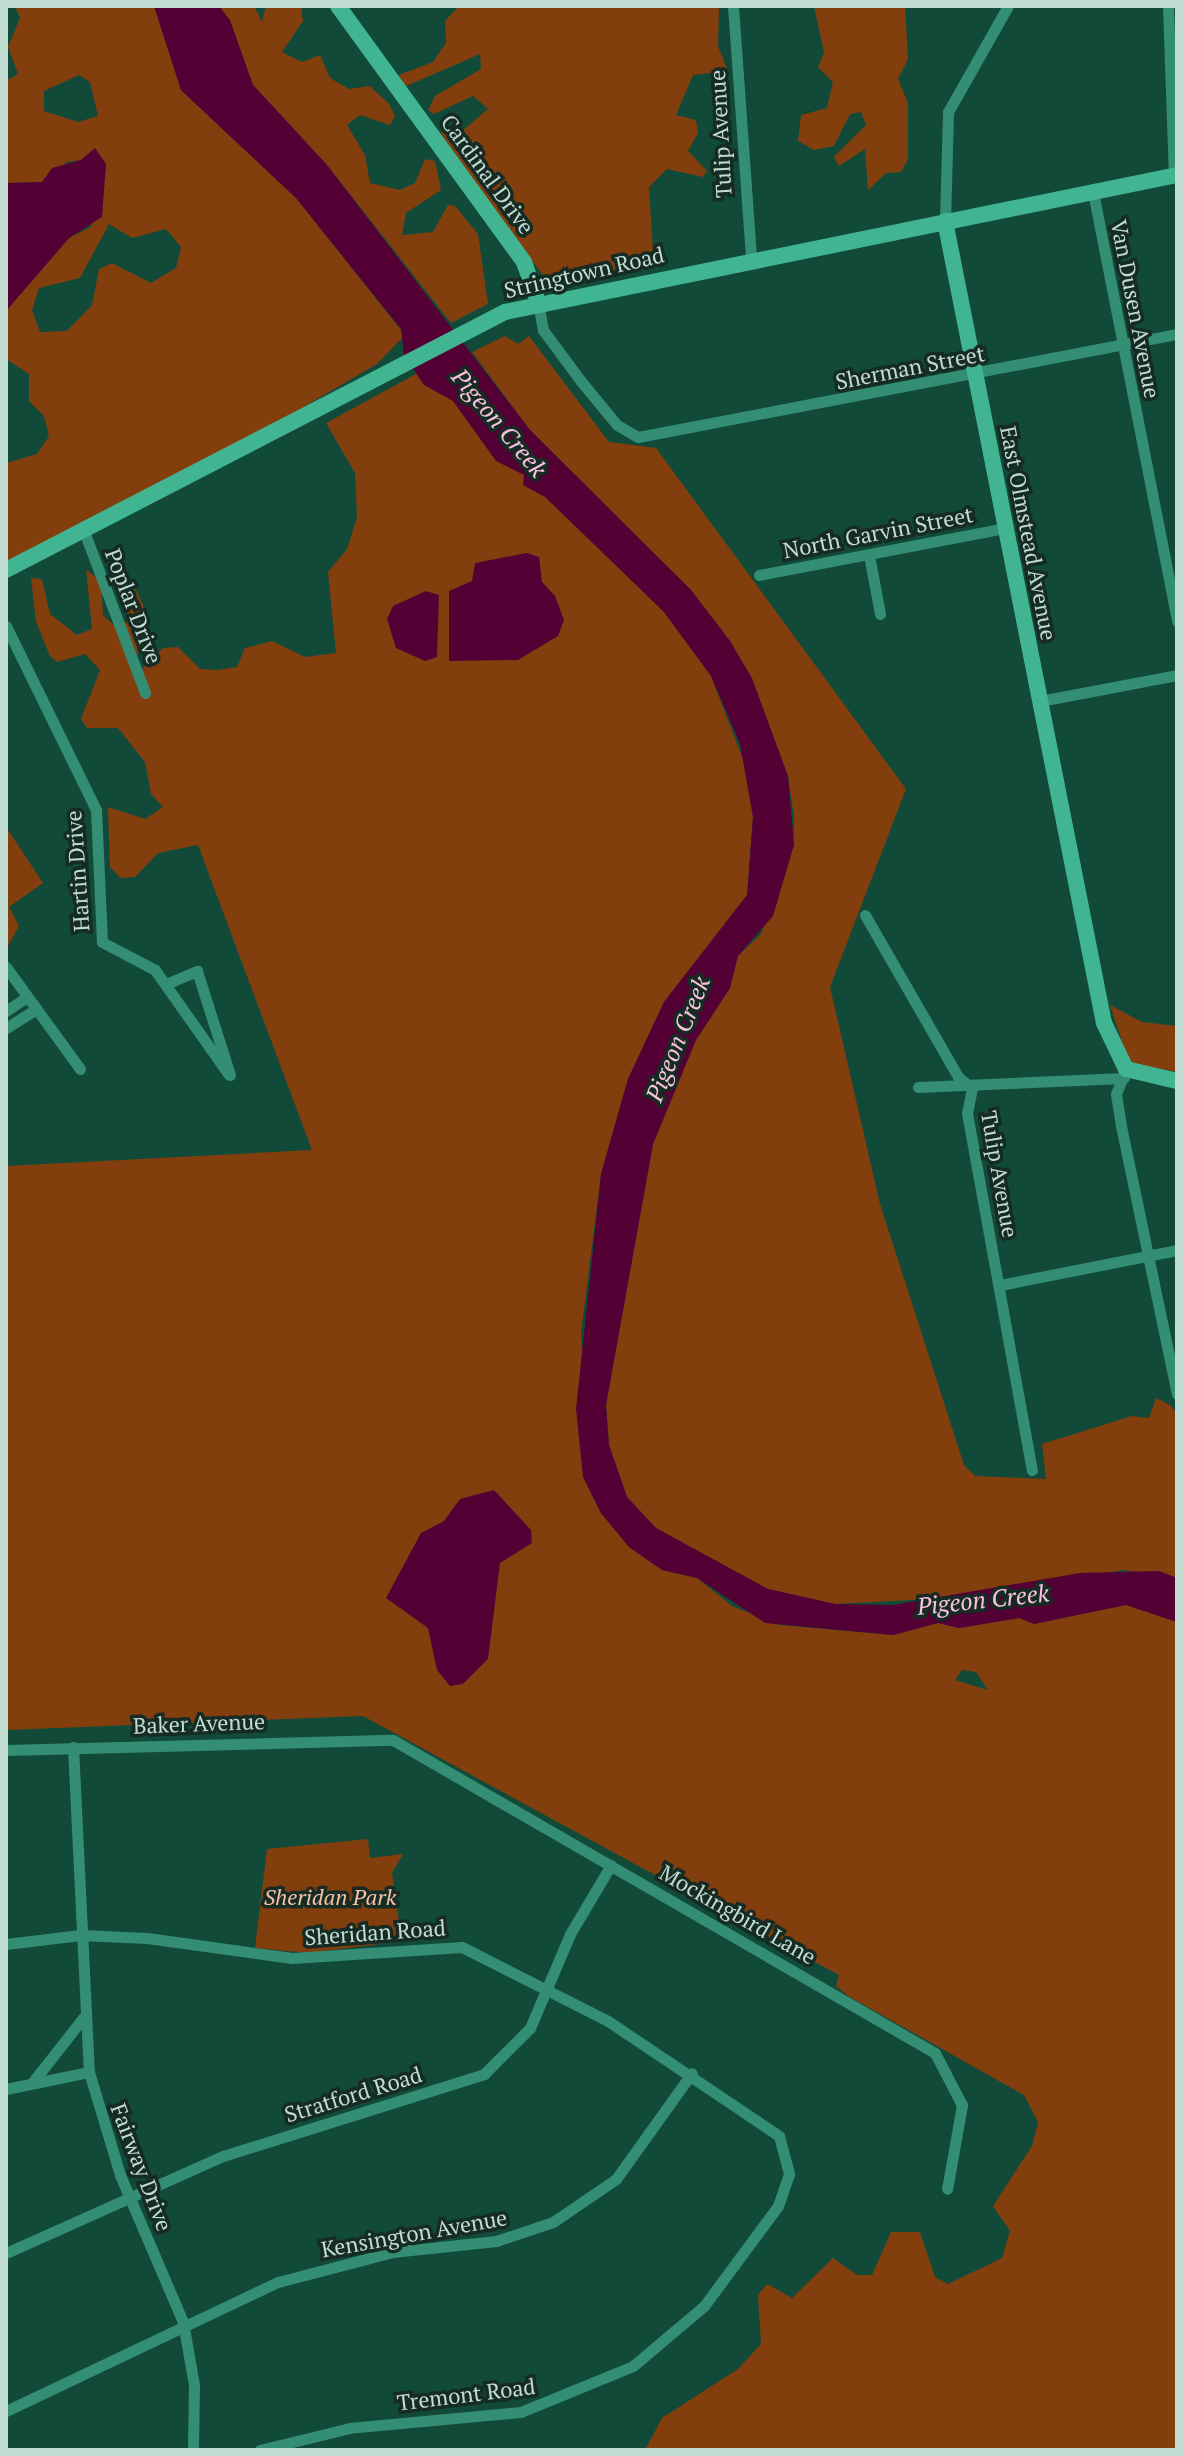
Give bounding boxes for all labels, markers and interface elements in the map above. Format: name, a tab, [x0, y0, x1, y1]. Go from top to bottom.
street label: Tulip Avenue	[703, 69, 737, 199]
street label: Cardinal Drive	[436, 109, 540, 239]
street label: Van Dusen Avenue	[1106, 217, 1166, 401]
street label: Stringtown Road	[502, 241, 666, 303]
street label: Sherman Street	[833, 340, 987, 394]
water label: Pigeon Creek	[445, 363, 553, 483]
street label: East Olmstead Avenue	[995, 423, 1063, 643]
street label: North Garvin Street	[781, 501, 975, 563]
street label: Poplar Drive	[100, 545, 168, 667]
street label: Hartin Drive	[60, 810, 94, 932]
water label: Pigeon Creek	[640, 972, 716, 1106]
street label: Tulip Avenue	[976, 1108, 1024, 1240]
water label: Pigeon Creek	[916, 1579, 1050, 1621]
street label: Baker Avenue	[132, 1707, 266, 1739]
street label: Mockingbird Lane	[655, 1859, 821, 1969]
park label: Sheridan Park	[264, 1884, 396, 1910]
street label: Sheridan Road	[303, 1914, 447, 1950]
street label: Stratford Road	[281, 2061, 425, 2127]
street label: Fairway Drive	[106, 2100, 178, 2234]
street label: Kensington Avenue	[319, 2204, 509, 2262]
street label: Tremont Road	[395, 2372, 537, 2416]

